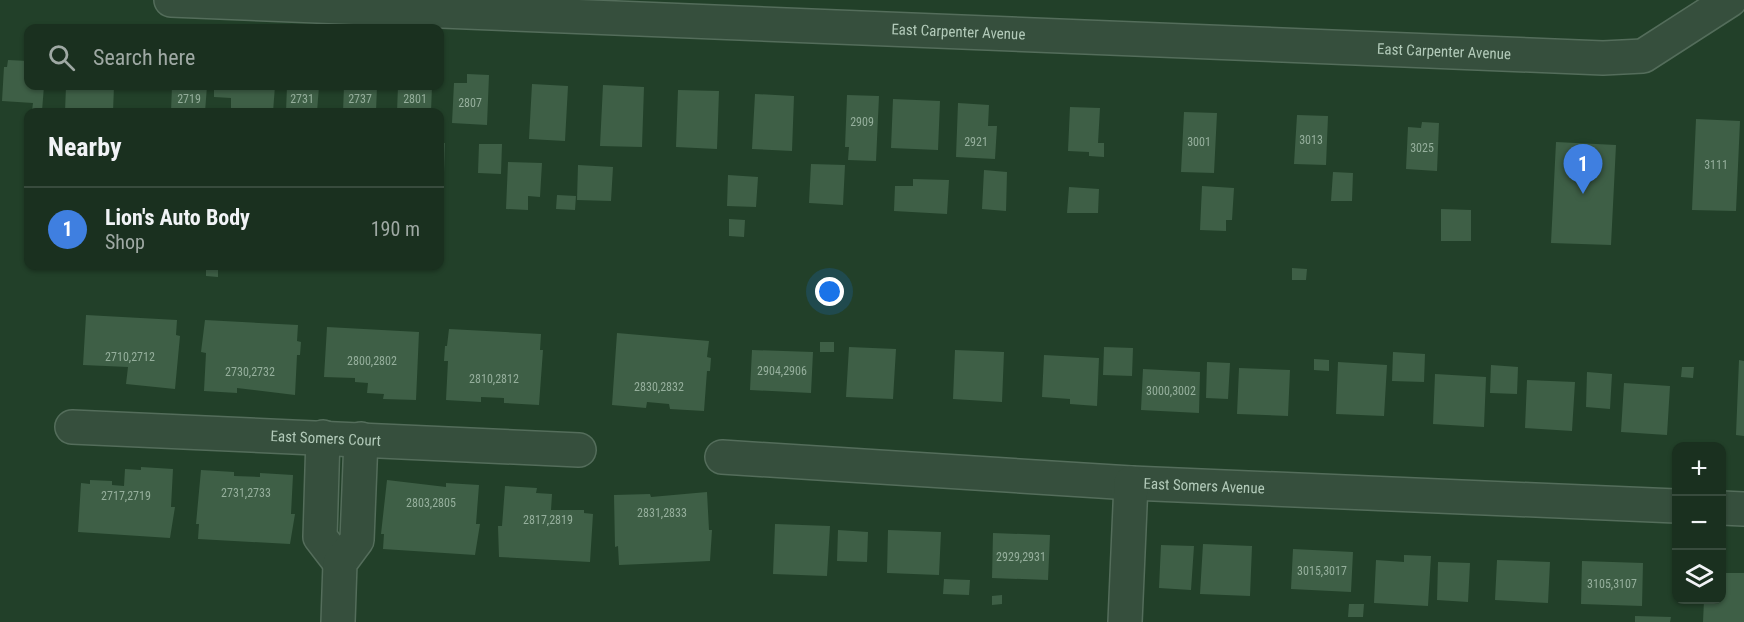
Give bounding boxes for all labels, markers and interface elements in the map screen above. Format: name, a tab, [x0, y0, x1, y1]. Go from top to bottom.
street label: East Carpenter Avenue	[891, 20, 1026, 44]
search box	[24, 24, 444, 90]
street label: East Carpenter Avenue	[1377, 40, 1511, 63]
icon: search	[45, 41, 78, 74]
text: Search here	[93, 45, 195, 70]
house number: 2719	[177, 92, 201, 106]
house number: 2731	[290, 92, 314, 106]
house number: 2737	[348, 92, 372, 106]
house number: 2801	[403, 92, 427, 106]
house number: 2807	[458, 96, 482, 110]
house number: 2909	[850, 115, 874, 129]
text: Nearby	[48, 132, 122, 162]
house number: 3013	[1299, 133, 1323, 147]
house number: 2921	[964, 135, 988, 149]
house number: 3001	[1187, 135, 1211, 149]
house number: 3025	[1410, 141, 1434, 155]
pin: 1	[1564, 144, 1602, 194]
house number: 3111	[1704, 158, 1728, 172]
text: Lion's Auto Body	[105, 205, 250, 230]
text: 1	[62, 217, 73, 241]
text: 190 m	[371, 217, 420, 241]
text: Shop	[105, 230, 145, 254]
your location	[815, 277, 844, 306]
house number: 2710,2712	[105, 350, 155, 364]
house number: 2800,2802	[347, 354, 397, 368]
house number: 2904,2906	[757, 364, 807, 378]
house number: 2730,2732	[225, 365, 275, 379]
house number: 2810,2812	[469, 372, 519, 386]
house number: 2830,2832	[634, 380, 684, 394]
house number: 3000,3002	[1146, 384, 1196, 398]
street label: East Somers Court	[270, 427, 381, 450]
map controls	[1672, 442, 1726, 604]
button: +	[1672, 442, 1726, 496]
street label: East Somers Avenue	[1143, 475, 1265, 498]
house number: 2731,2733	[221, 486, 271, 500]
house number: 2717,2719	[101, 489, 151, 503]
house number: 2803,2805	[406, 496, 456, 510]
button: −	[1672, 496, 1726, 550]
house number: 2831,2833	[637, 506, 687, 520]
house number: 2817,2819	[523, 513, 573, 527]
house number: 2929,2931	[996, 550, 1046, 564]
button: layers	[1672, 550, 1726, 604]
house number: 3015,3017	[1297, 564, 1347, 578]
house number: 3105,3107	[1587, 577, 1637, 591]

